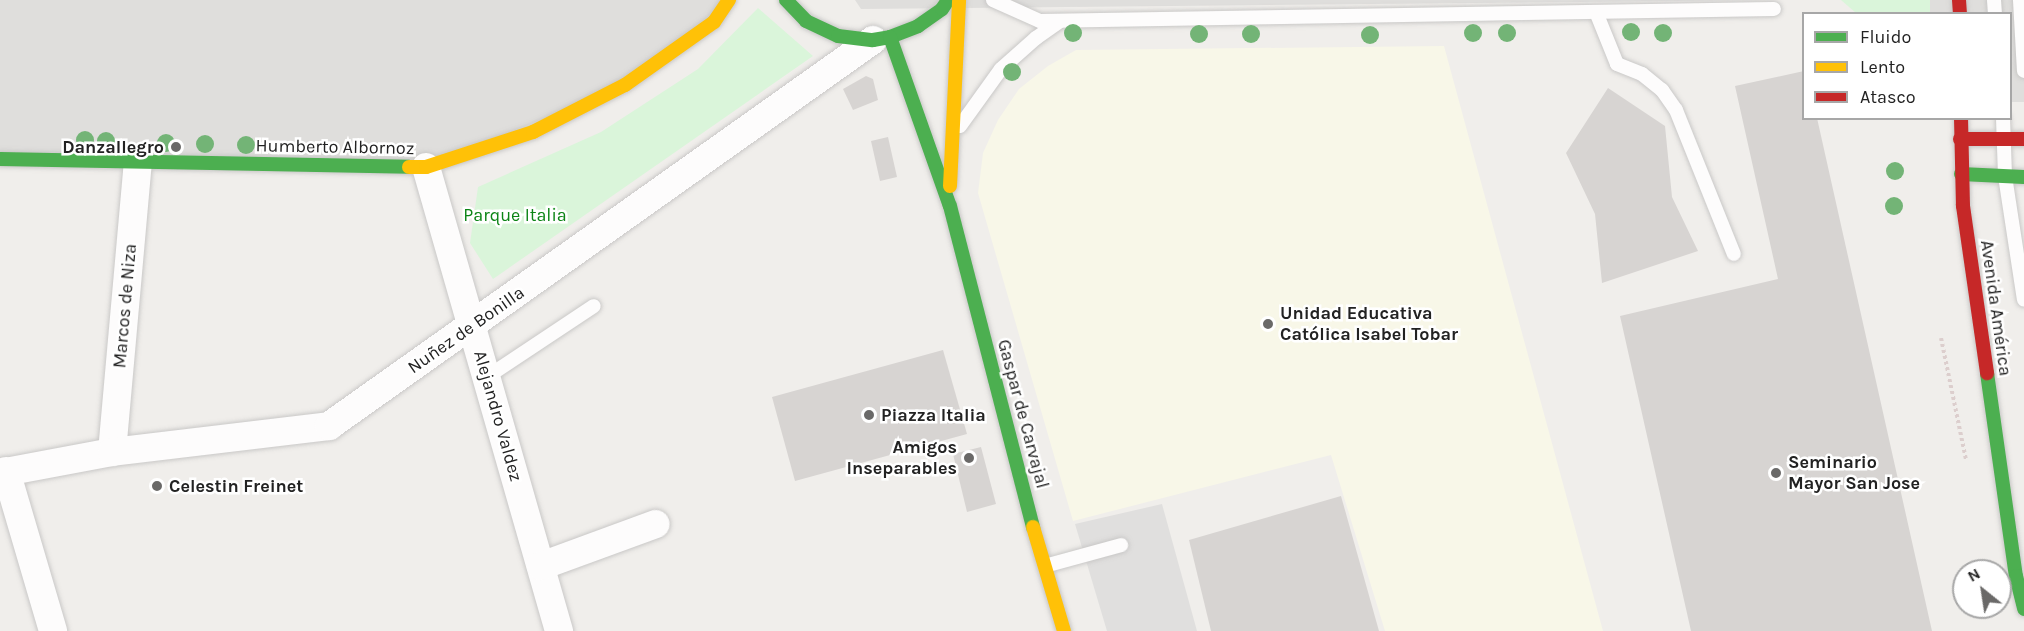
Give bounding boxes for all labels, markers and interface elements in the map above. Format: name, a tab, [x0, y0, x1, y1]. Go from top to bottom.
legend	[1802, 12, 2012, 120]
text: Fluido	[1860, 26, 1911, 48]
text: Lento	[1860, 56, 1905, 78]
text: Atasco	[1860, 86, 1916, 108]
street label: Humberto Albornoz	[255, 135, 415, 159]
place label: Danzallegro	[62, 136, 164, 158]
marker: Danzallegro	[169, 140, 183, 154]
park label: Parque Italia	[463, 204, 567, 226]
street label: Avenida América	[1976, 239, 2016, 377]
street label: Marcos de Niza	[109, 243, 141, 369]
street label: Nuñez de Bonilla	[403, 282, 529, 378]
place label: Unidad Educativa Católica Isabel Tobar	[1280, 303, 1458, 346]
marker: Unidad Educativa Católica Isabel Tobar	[1261, 317, 1275, 331]
street label: Gaspar de Carvajal	[993, 337, 1053, 491]
street label: Alejandro Valdez	[469, 348, 527, 484]
place label: Piazza Italia	[881, 404, 986, 426]
marker: Piazza Italia	[862, 408, 876, 422]
place label: Amigos Inseparables	[847, 437, 957, 480]
marker: Amigos Inseparables	[962, 451, 976, 465]
place label: Seminario Mayor San Jose	[1788, 452, 1920, 494]
marker: Seminario Mayor San Jose	[1769, 466, 1783, 480]
place label: Celestin Freinet	[169, 475, 303, 497]
marker: Celestin Freinet	[150, 479, 164, 493]
north arrow	[1952, 559, 2012, 619]
text: N	[1964, 564, 1983, 586]

